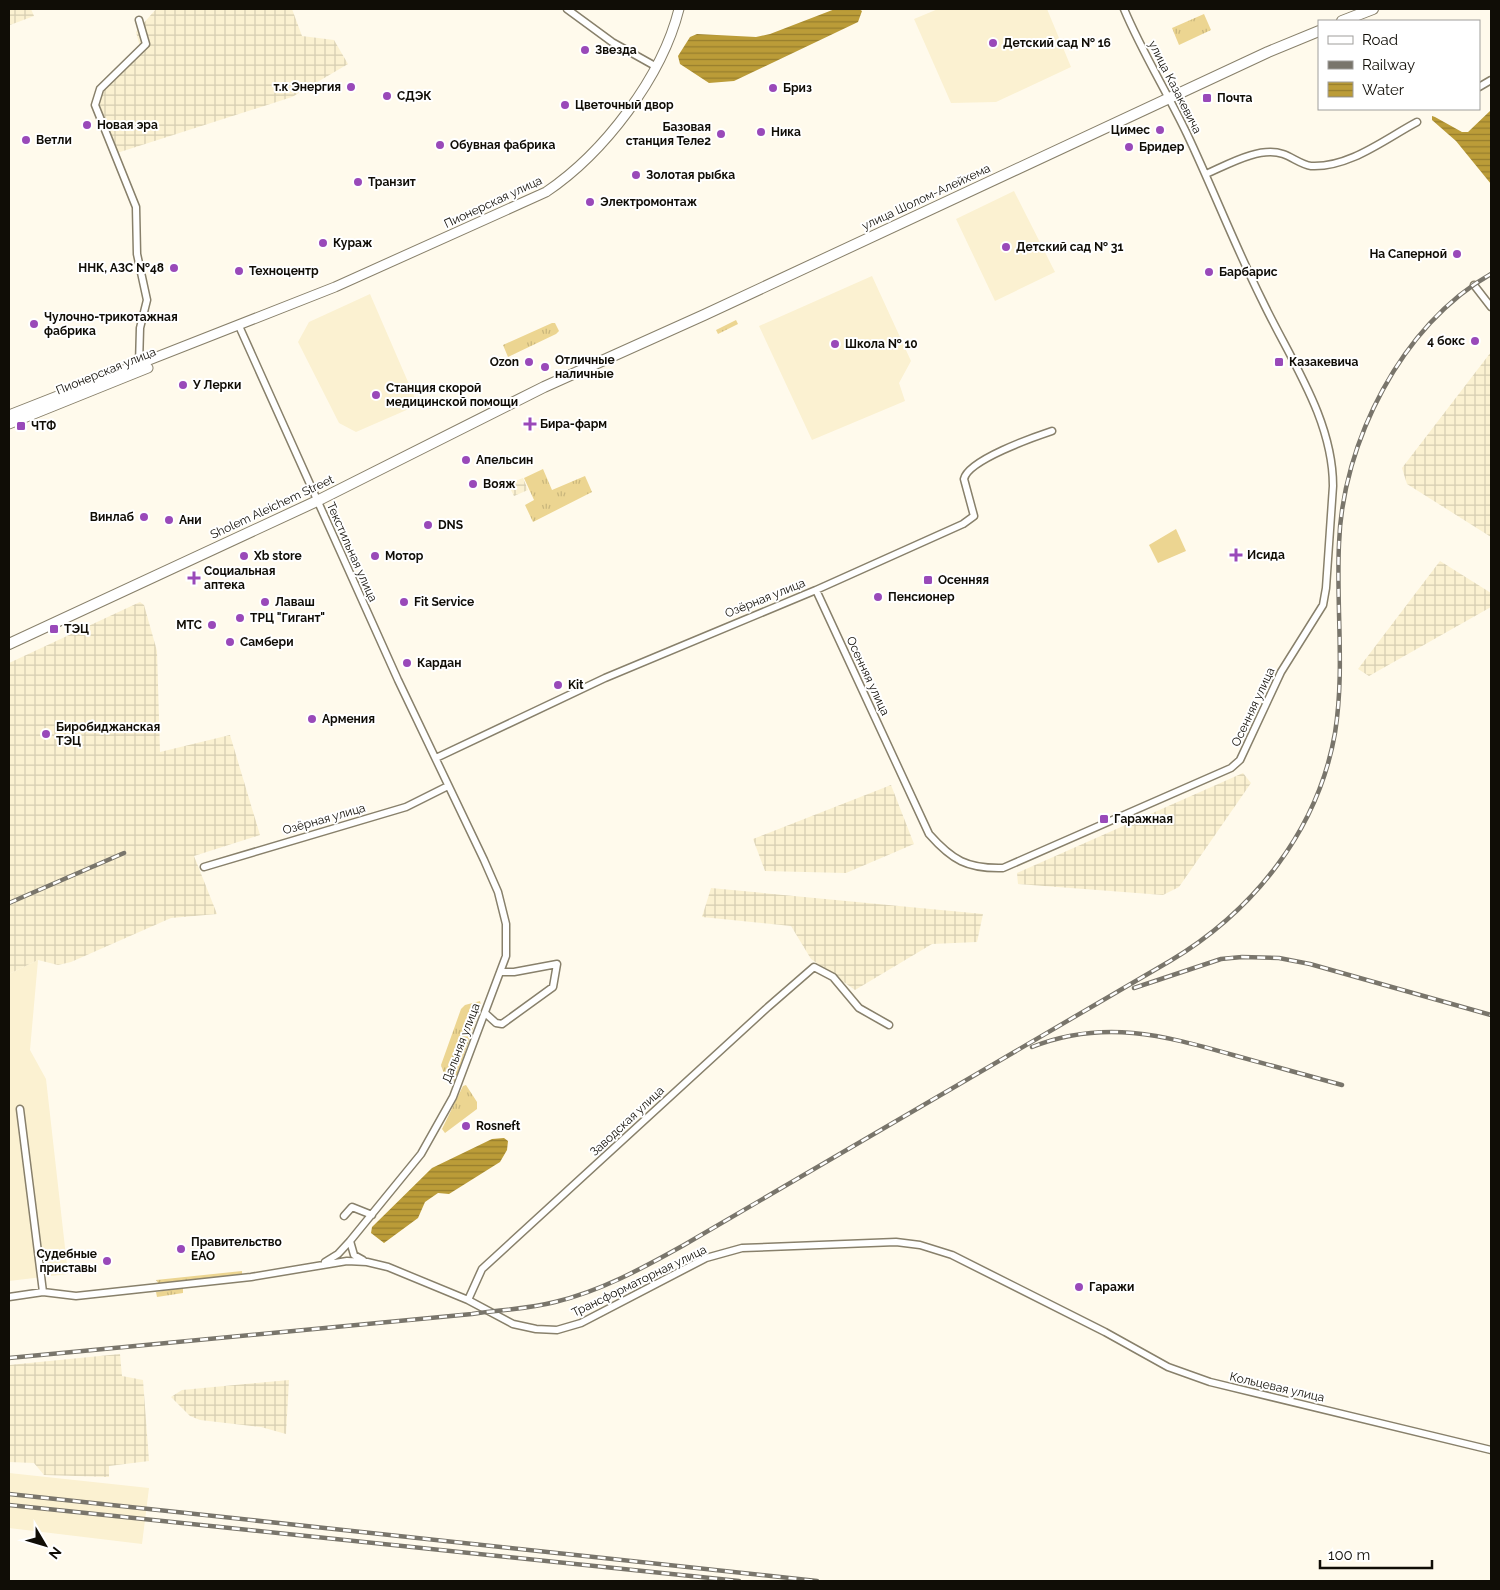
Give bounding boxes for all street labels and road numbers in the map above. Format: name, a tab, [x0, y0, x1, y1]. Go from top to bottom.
street label: улица Казакевича	[1146, 38, 1204, 136]
street label: улица Шолом-Алейхема	[860, 161, 992, 233]
street label: Пионерская улица	[442, 173, 544, 231]
street label: Пионерская улица	[54, 345, 158, 397]
street label: Sholem Aleichem Street	[208, 472, 336, 542]
street label: Текстильная улица	[324, 500, 380, 604]
street label: Озёрная улица	[723, 576, 807, 620]
street label: Осенняя улица	[844, 634, 892, 718]
street label: Осенняя улица	[1229, 665, 1277, 749]
street label: Озёрная улица	[281, 800, 367, 838]
street label: Дальняя улица	[439, 1001, 483, 1085]
street label: Заводская улица	[587, 1083, 667, 1159]
street label: Трансформаторная улица	[569, 1242, 709, 1320]
street label: Кольцевая улица	[1228, 1369, 1326, 1405]

